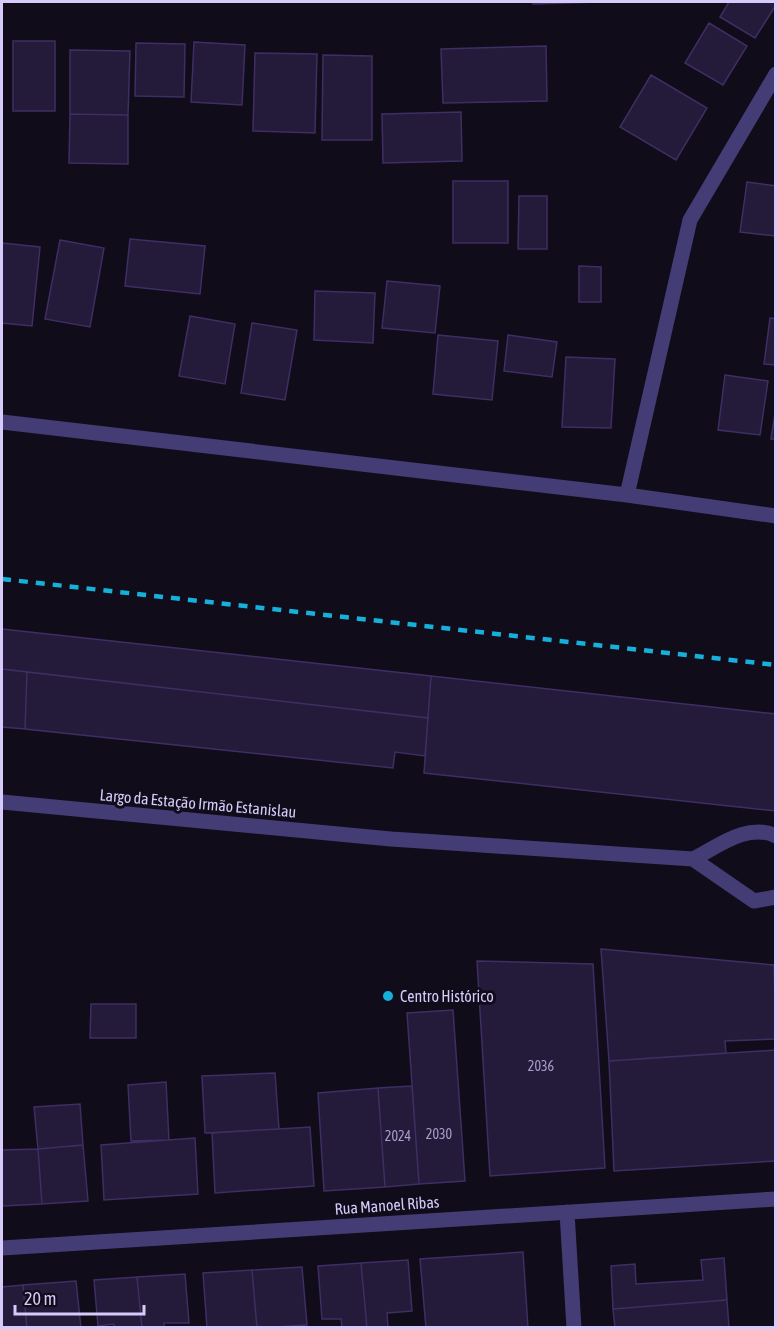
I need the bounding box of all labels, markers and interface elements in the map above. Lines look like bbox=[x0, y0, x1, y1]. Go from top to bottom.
street label: Largo da Estação Irmão Estanislau bbox=[99, 785, 297, 822]
place label: Centro Histórico bbox=[400, 987, 494, 1005]
marker: Centro Histórico bbox=[381, 989, 395, 1003]
house number: 2036 bbox=[528, 1058, 555, 1074]
house number: 2030 bbox=[426, 1126, 453, 1142]
house number: 2024 bbox=[385, 1128, 412, 1144]
street label: Rua Manoel Ribas bbox=[334, 1192, 440, 1218]
scale bar bbox=[15, 1278, 144, 1316]
text: 20 m bbox=[24, 1288, 56, 1309]

